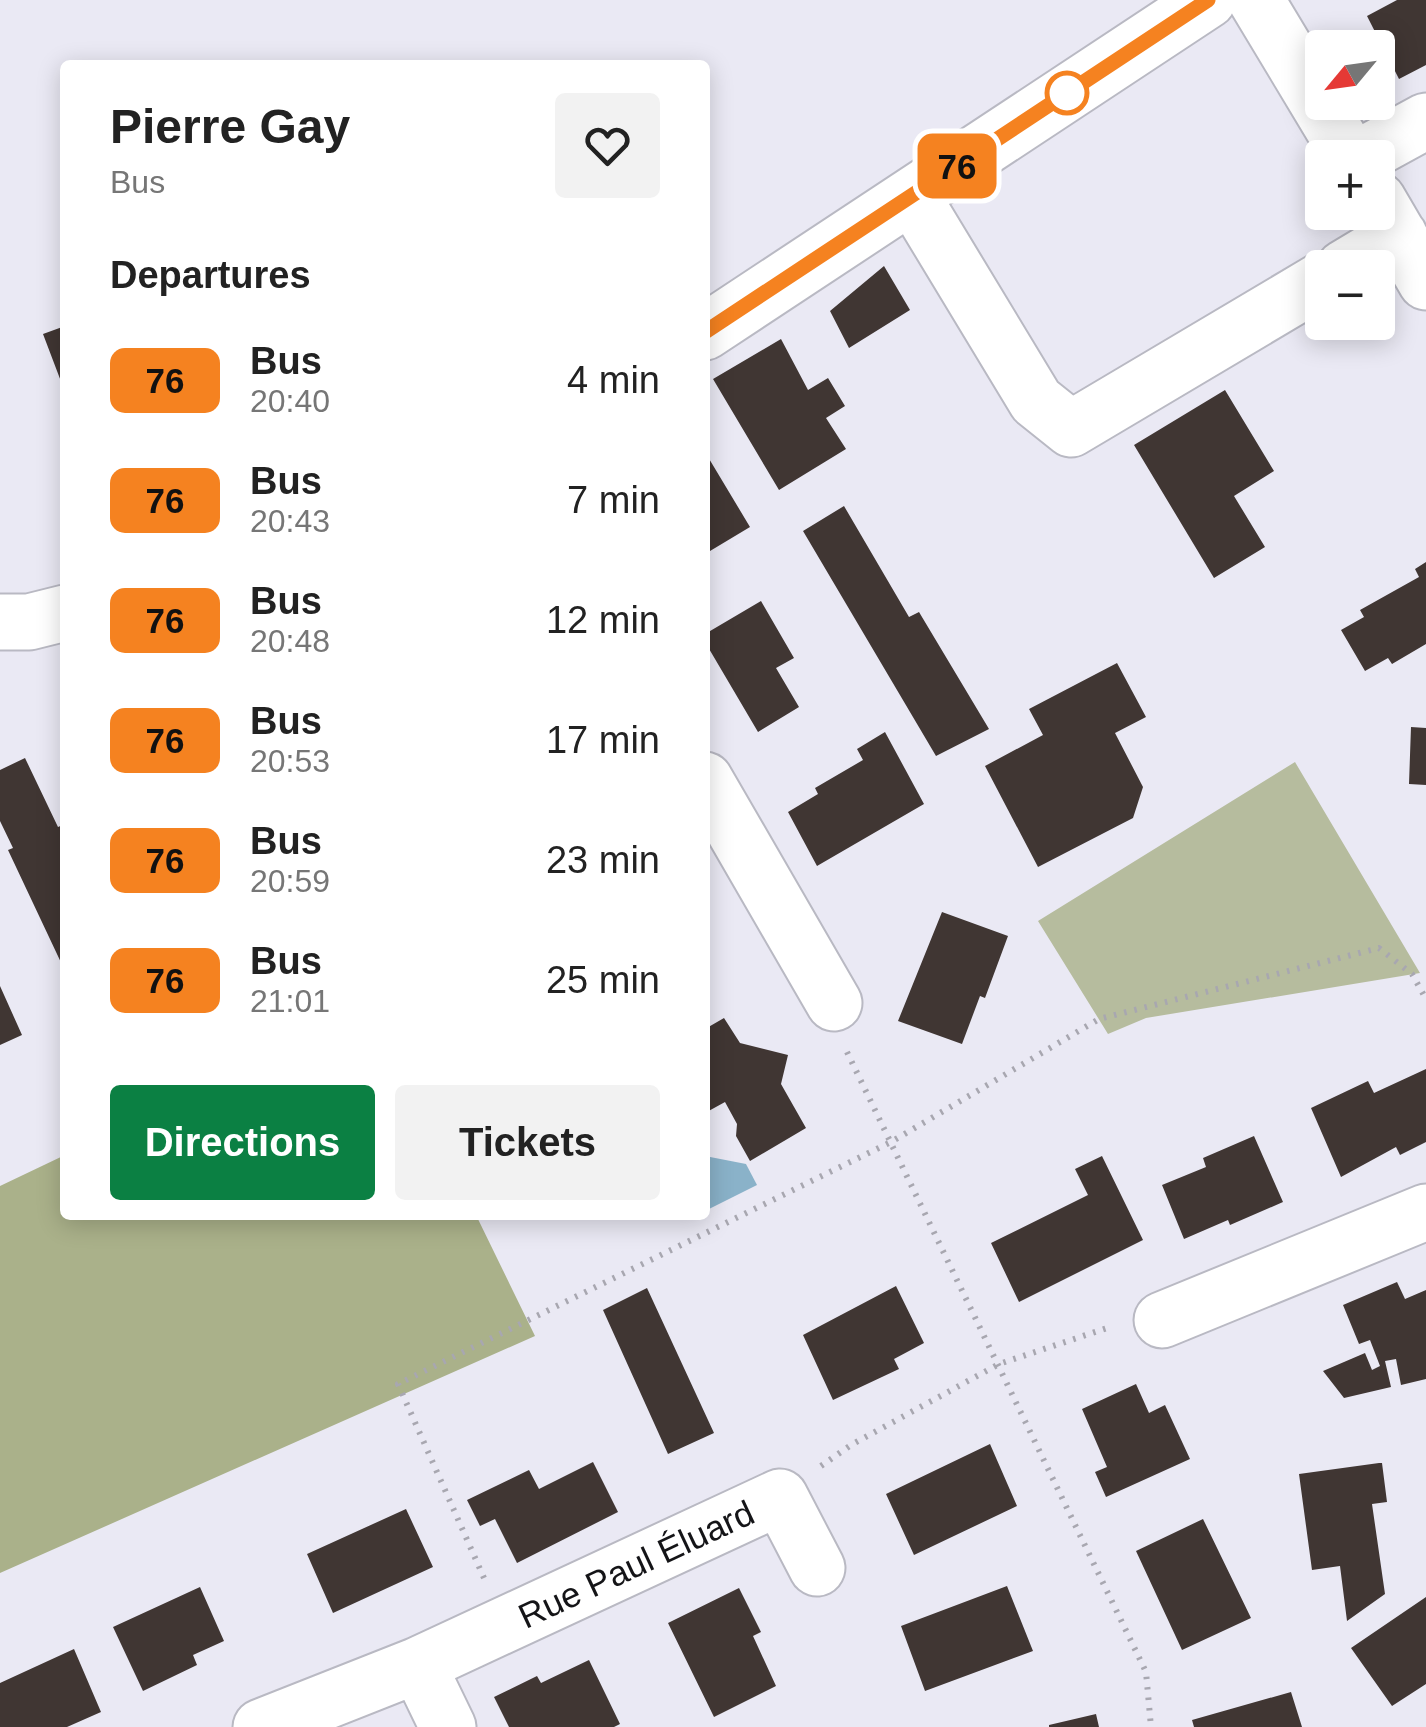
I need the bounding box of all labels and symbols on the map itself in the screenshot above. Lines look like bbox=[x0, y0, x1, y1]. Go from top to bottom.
north arrow bbox=[1305, 30, 1395, 120]
unlabelled marker bbox=[1046, 72, 1088, 114]
line badge: 76 bbox=[912, 134, 1002, 198]
street label: Rue Paul Éluard bbox=[512, 1492, 760, 1636]

